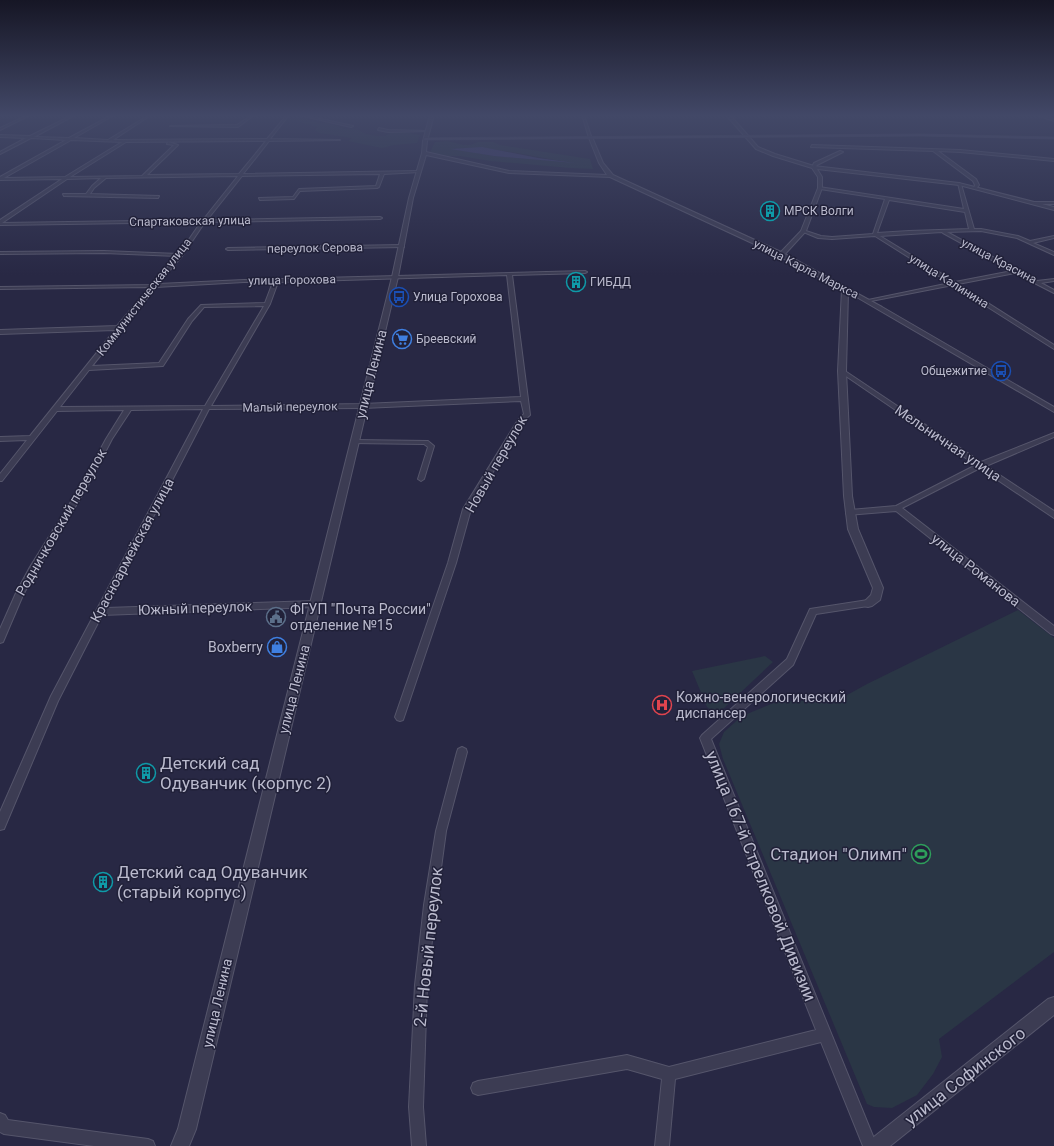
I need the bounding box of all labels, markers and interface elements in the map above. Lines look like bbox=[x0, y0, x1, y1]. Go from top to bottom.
building icon: МРСК Волги bbox=[759, 200, 781, 222]
place label: МРСК Волги bbox=[784, 204, 854, 218]
street label: Спартаковская улица bbox=[129, 213, 251, 229]
street label: Коммунистическая улица bbox=[94, 235, 194, 359]
street label: улица Красина bbox=[959, 235, 1039, 287]
street label: улица Карла Маркса bbox=[751, 236, 861, 302]
street label: переулок Серова bbox=[267, 240, 363, 256]
street label: улица Калинина bbox=[907, 251, 991, 311]
building icon: ГИБДД bbox=[565, 271, 587, 293]
street label: улица Горохова bbox=[248, 272, 336, 288]
place label: ГИБДД bbox=[590, 275, 631, 289]
bus stop icon: Улица Горохова bbox=[388, 286, 410, 308]
place label: Улица Горохова bbox=[413, 290, 503, 304]
street label: улица Ленина bbox=[352, 328, 390, 420]
supermarket icon: Бреевский bbox=[391, 328, 413, 350]
place label: Бреевский bbox=[416, 332, 477, 346]
bus stop icon: Общежитие bbox=[990, 360, 1012, 382]
place label: Общежитие bbox=[921, 364, 987, 378]
street label: Малый переулок bbox=[242, 399, 338, 415]
street label: Мельничная улица bbox=[892, 402, 1004, 484]
street label: Новый переулок bbox=[462, 412, 530, 515]
street label: Родничковский переулок bbox=[12, 445, 110, 598]
street label: Красноармейская улица bbox=[87, 475, 177, 625]
street label: улица Романова bbox=[928, 530, 1024, 610]
street label: Южный переулок bbox=[138, 598, 253, 618]
place label: ФГУП "Почта России" отделение №15 bbox=[290, 601, 431, 633]
public building icon: ФГУП "Почта России" отделение №15 bbox=[265, 606, 287, 628]
shop icon: Boxberry bbox=[266, 636, 288, 658]
place label: Boxberry bbox=[208, 639, 263, 655]
street label: улица Ленина bbox=[275, 643, 313, 735]
place label: Кожно-венерологический диспансер bbox=[676, 689, 846, 721]
hospital icon: Кожно-венерологический диспансер bbox=[651, 694, 673, 716]
street label: улица 167-й Стрелковой Дивизии bbox=[701, 748, 821, 1004]
place label: Детский сад Одуванчик (корпус 2) bbox=[160, 753, 332, 793]
building icon: Детский сад Одуванчик (корпус 2) bbox=[135, 762, 157, 784]
sports icon: Стадион "Олимп" bbox=[910, 843, 932, 865]
place label: Стадион "Олимп" bbox=[770, 844, 907, 864]
place label: Детский сад Одуванчик (старый корпус) bbox=[117, 862, 309, 902]
street label: 2-й Новый переулок bbox=[410, 865, 446, 1028]
building icon: Детский сад Одуванчик (старый корпус) bbox=[92, 871, 114, 893]
street label: улица Ленина bbox=[199, 957, 235, 1049]
street label: улица Софинского bbox=[901, 1023, 1029, 1129]

